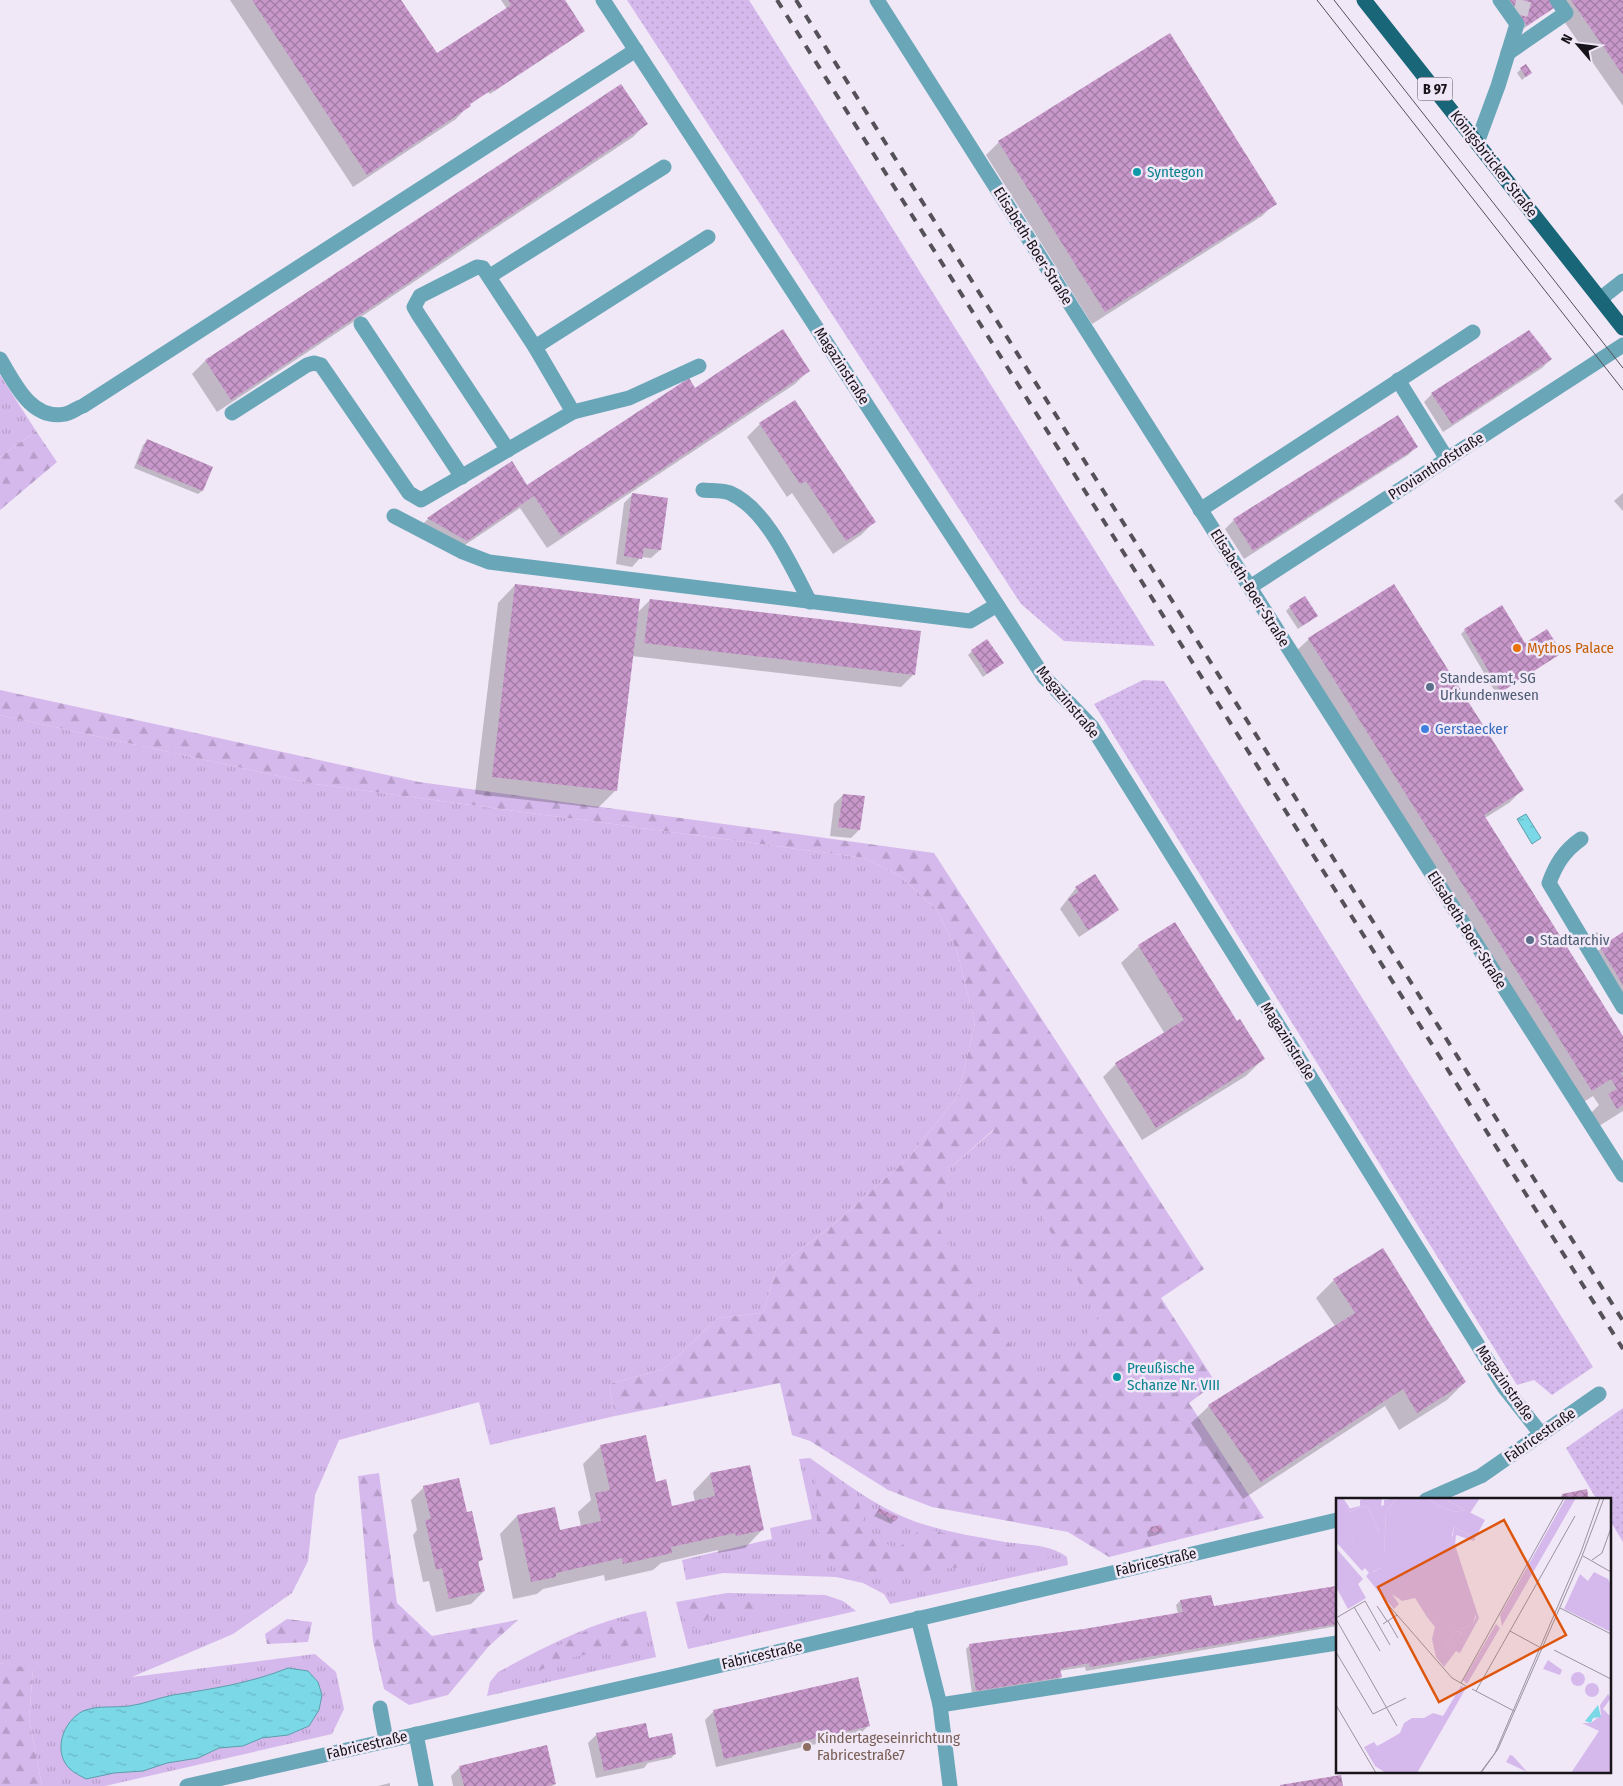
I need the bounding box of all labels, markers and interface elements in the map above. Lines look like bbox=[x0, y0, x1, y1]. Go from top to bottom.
north arrow bbox=[1553, 20, 1603, 70]
text: N bbox=[1557, 31, 1576, 47]
road number: B 97 bbox=[1418, 78, 1452, 100]
street label: Königsbrücker Straße bbox=[1447, 107, 1541, 221]
place label: Syntegon bbox=[1147, 163, 1204, 181]
marker: Syntegon bbox=[1131, 166, 1143, 178]
street label: Elisabeth-Boer-Straße bbox=[990, 184, 1076, 308]
street label: Magazinstraße bbox=[810, 324, 874, 408]
street label: Provianthofstraße bbox=[1385, 428, 1487, 504]
street label: Elisabeth-Boer-Straße bbox=[1207, 526, 1293, 650]
place label: Mythos Palace bbox=[1527, 639, 1614, 657]
marker: Mythos Palace bbox=[1511, 642, 1523, 654]
street label: Magazinstraße bbox=[1033, 662, 1103, 742]
place label: Standesamt, SG Urkundenwesen bbox=[1440, 669, 1539, 704]
marker: Standesamt, SG Urkundenwesen bbox=[1424, 681, 1436, 693]
place label: Gerstaecker bbox=[1435, 720, 1509, 738]
marker: Gerstaecker bbox=[1419, 723, 1431, 735]
street label: Elisabeth-Boer-Straße bbox=[1424, 868, 1510, 992]
place label: Stadtarchiv bbox=[1540, 931, 1610, 949]
marker: Stadtarchiv bbox=[1524, 934, 1536, 946]
street label: Magazinstraße bbox=[1257, 999, 1319, 1083]
street label: Magazinstraße bbox=[1472, 1342, 1538, 1424]
place label: Preußische Schanze Nr. VIII bbox=[1127, 1359, 1220, 1394]
marker: Preußische Schanze Nr. VIII bbox=[1111, 1371, 1123, 1383]
street label: Fabricestraße bbox=[1501, 1404, 1579, 1466]
inset map bbox=[1336, 1498, 1610, 1774]
street label: Fabricestraße bbox=[1114, 1544, 1198, 1580]
street label: Fabricestraße bbox=[720, 1637, 804, 1673]
street label: Fabricestraße bbox=[325, 1727, 409, 1763]
place label: Kindertageseinrichtung Fabricestraße7 bbox=[817, 1729, 960, 1764]
marker: Kindertageseinrichtung Fabricestraße7 bbox=[801, 1741, 813, 1753]

